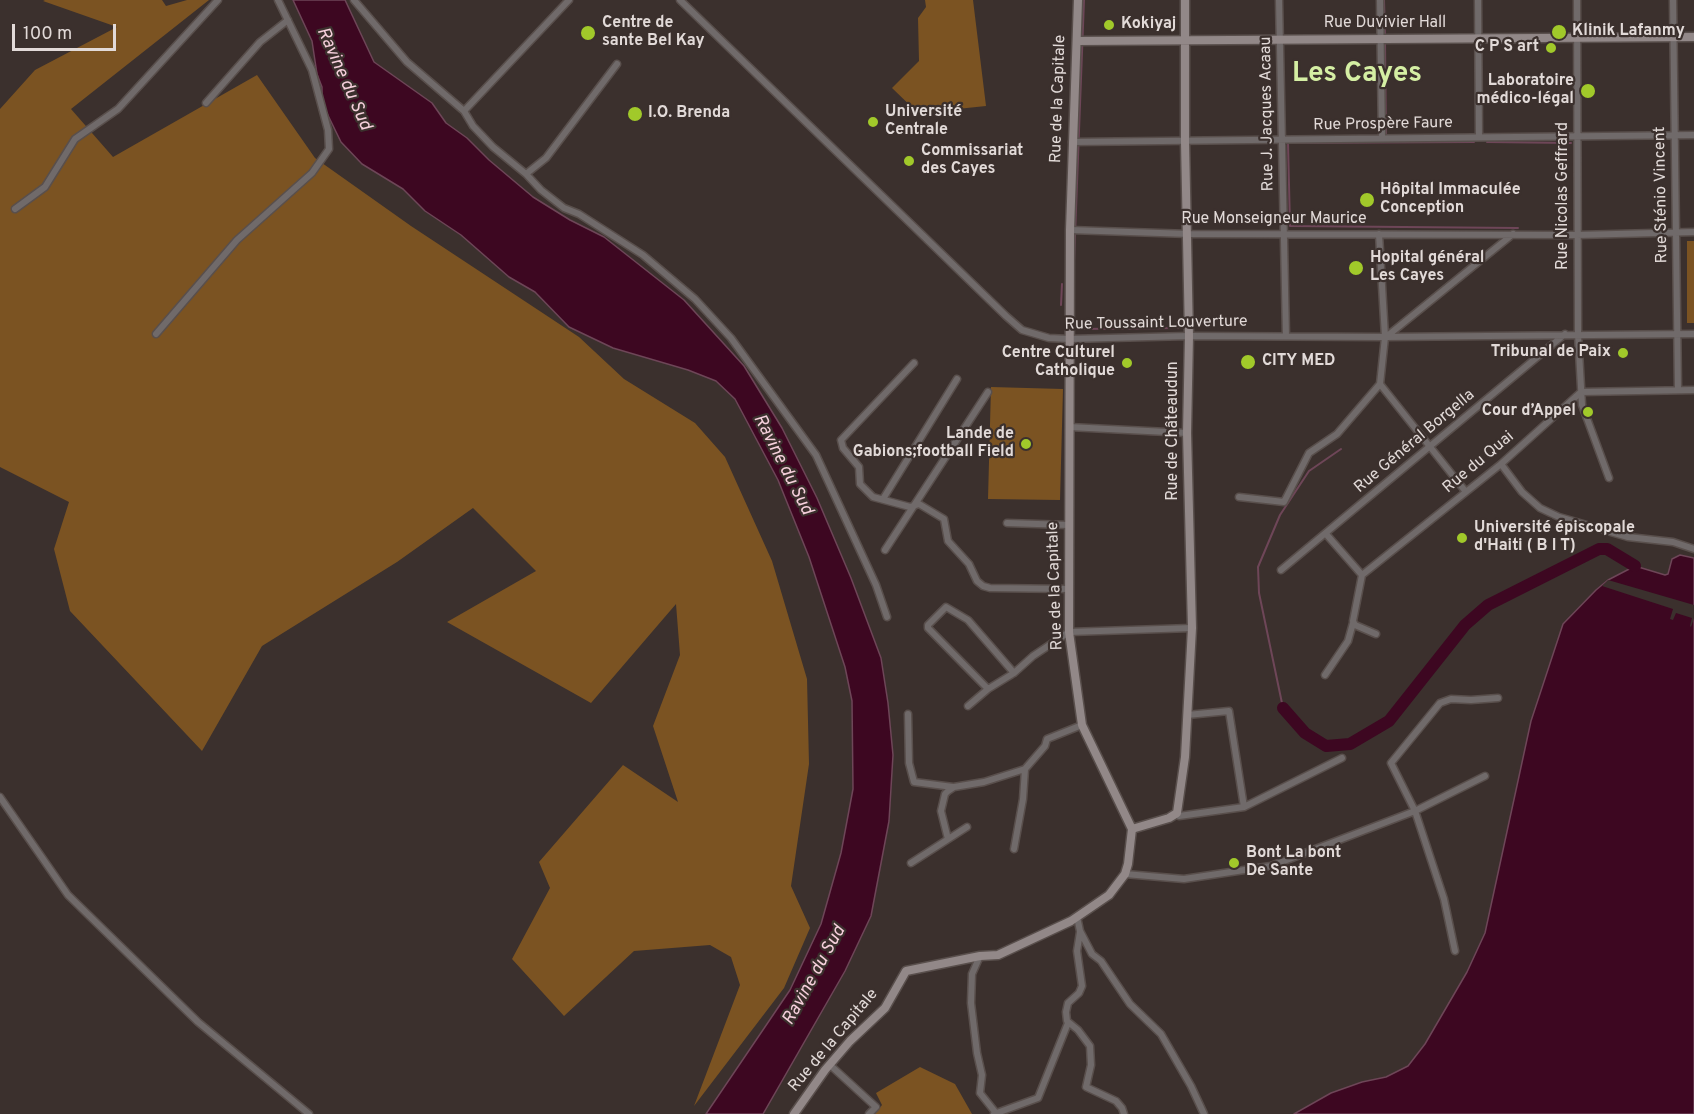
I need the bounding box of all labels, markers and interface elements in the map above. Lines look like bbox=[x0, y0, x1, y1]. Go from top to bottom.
scale bar bbox=[15, 12, 118, 50]
place label: Centre de sante Bel Kay bbox=[602, 14, 705, 52]
street label: Rue Duvivier Hall bbox=[1324, 14, 1446, 34]
place label: Kokiyaj bbox=[1121, 15, 1176, 35]
marker: Kokiyaj bbox=[1102, 18, 1116, 32]
place label: Klinik Lafanmy bbox=[1572, 22, 1685, 42]
text: 100 m bbox=[23, 23, 72, 46]
marker: Klinik Lafanmy bbox=[1550, 23, 1568, 41]
water label: Ravine du Sud bbox=[311, 24, 375, 134]
marker: Centre de sante Bel Kay bbox=[579, 24, 597, 42]
street label: Rue de la Capitale bbox=[1047, 34, 1071, 164]
street label: Rue J. Jacques Acaau bbox=[1257, 36, 1279, 192]
place label: C P S art bbox=[1475, 38, 1539, 58]
marker: C P S art bbox=[1544, 41, 1558, 55]
district label: Les Cayes bbox=[1292, 58, 1422, 92]
place label: Laboratoire médico-légal bbox=[1476, 72, 1574, 110]
marker: Laboratoire médico-légal bbox=[1579, 82, 1597, 100]
place label: Université Centrale bbox=[885, 103, 962, 141]
place label: I.O. Brenda bbox=[648, 104, 730, 124]
marker: I.O. Brenda bbox=[626, 105, 644, 123]
street label: Rue Prospère Faure bbox=[1313, 114, 1453, 136]
marker: Université Centrale bbox=[866, 115, 880, 129]
street label: Rue Nicolas Geffrard bbox=[1554, 122, 1574, 270]
street label: Rue Sténio Vincent bbox=[1651, 126, 1673, 264]
place label: Commissariat des Cayes bbox=[921, 142, 1023, 180]
marker: Commissariat des Cayes bbox=[902, 154, 916, 168]
place label: Hôpital Immaculée Conception bbox=[1380, 181, 1521, 219]
marker: Hôpital Immaculée Conception bbox=[1358, 191, 1376, 209]
street label: Rue Monseigneur Maurice bbox=[1181, 210, 1367, 230]
place label: Hopital général Les Cayes bbox=[1370, 249, 1485, 287]
marker: Hopital général Les Cayes bbox=[1347, 259, 1365, 277]
street label: Rue Toussaint Louverture bbox=[1064, 313, 1248, 335]
place label: Tribunal de Paix bbox=[1491, 343, 1611, 363]
place label: Centre Culturel Catholique bbox=[1002, 344, 1115, 382]
marker: Tribunal de Paix bbox=[1616, 346, 1630, 360]
place label: CITY MED bbox=[1262, 352, 1335, 372]
marker: CITY MED bbox=[1239, 353, 1257, 371]
marker: Centre Culturel Catholique bbox=[1120, 356, 1134, 370]
street label: Rue de Châteaudun bbox=[1164, 361, 1184, 501]
street label: Rue Général Borgella bbox=[1351, 386, 1479, 498]
place label: Cour d’Appel bbox=[1482, 402, 1576, 422]
marker: Cour d’Appel bbox=[1581, 405, 1595, 419]
water label: Ravine du Sud bbox=[747, 411, 817, 519]
place label: Lande de Gabions;football Field bbox=[853, 425, 1014, 463]
street label: Rue du Quai bbox=[1440, 428, 1518, 498]
marker: Lande de Gabions;football Field bbox=[1019, 437, 1033, 451]
place label: Université épiscopale d'Haiti ( B I T) bbox=[1474, 519, 1635, 557]
street label: Rue de la Capitale bbox=[1044, 521, 1068, 651]
marker: Université épiscopale d'Haiti ( B I T) bbox=[1455, 531, 1469, 545]
place label: Bont La bont De Sante bbox=[1246, 844, 1341, 882]
marker: Bont La bont De Sante bbox=[1227, 856, 1241, 870]
water label: Ravine du Sud bbox=[779, 922, 851, 1030]
street label: Rue de la Capitale bbox=[785, 986, 883, 1096]

